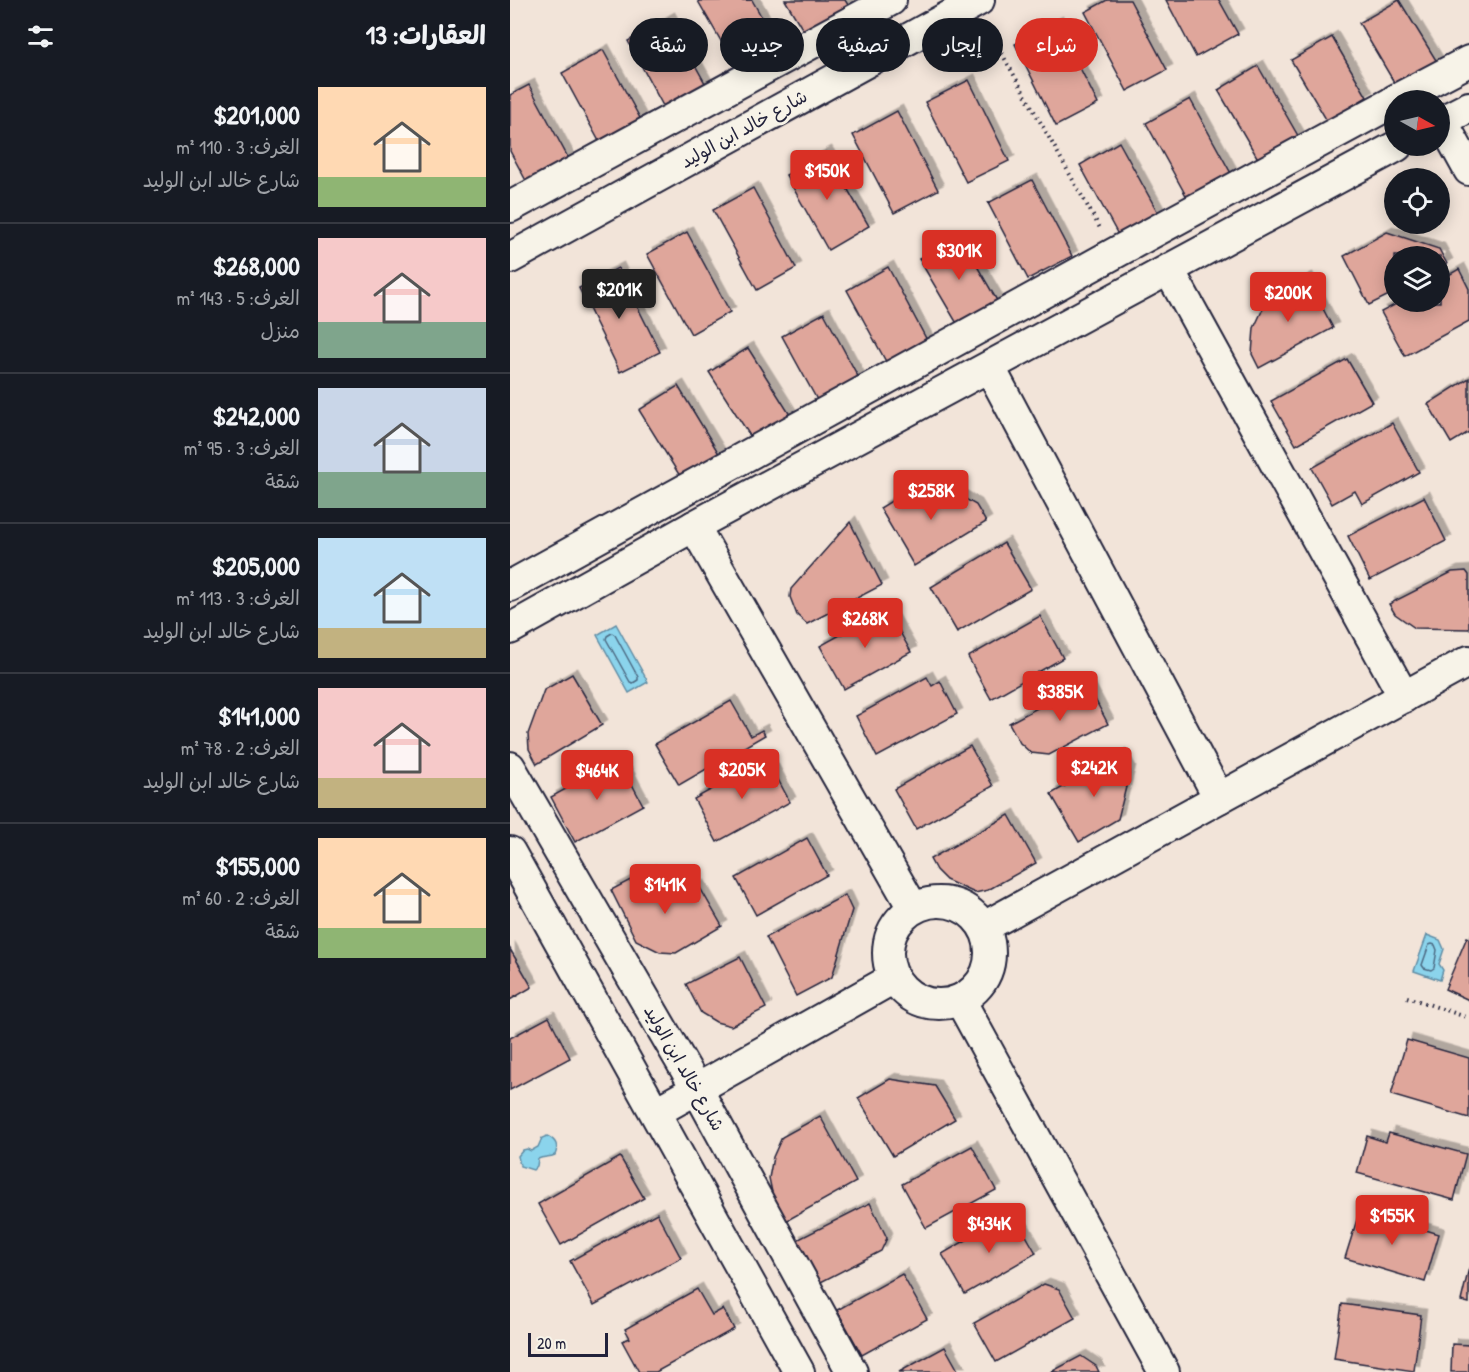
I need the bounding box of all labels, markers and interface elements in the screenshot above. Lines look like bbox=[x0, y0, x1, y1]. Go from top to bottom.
text: العقارات: 13 bbox=[366, 17, 486, 52]
chip: شقة bbox=[629, 18, 708, 72]
chip: جديد bbox=[720, 18, 804, 72]
chip: تصفية bbox=[816, 18, 910, 72]
chip: إيجار bbox=[922, 18, 1003, 72]
chip: شراء bbox=[1015, 18, 1098, 72]
icon: filters bbox=[24, 20, 57, 53]
street label: شارع خالد ابن الوليد bbox=[676, 83, 812, 174]
north arrow bbox=[1384, 90, 1450, 156]
map controls bbox=[1384, 90, 1450, 312]
text: $201,000 bbox=[213, 97, 300, 132]
icon: home bbox=[366, 111, 438, 183]
text: الغرف: 3 · 110 m² bbox=[176, 133, 300, 160]
pin: $150K bbox=[785, 150, 869, 201]
text: $150K bbox=[804, 156, 850, 183]
text: شارع خالد ابن الوليد bbox=[143, 166, 300, 193]
button: locate bbox=[1384, 168, 1450, 234]
pin: $301K bbox=[917, 230, 1001, 281]
text: $301K bbox=[936, 236, 982, 263]
button: layers bbox=[1384, 246, 1450, 312]
text: $268,000 bbox=[213, 248, 300, 283]
icon: home bbox=[366, 262, 438, 334]
pin: $201K bbox=[577, 269, 661, 320]
pin: $200K bbox=[1246, 272, 1330, 323]
text: $201K bbox=[596, 275, 642, 302]
text: $200K bbox=[1264, 278, 1312, 305]
text: الغرف: 5 · 143 m² bbox=[176, 284, 300, 311]
text: منزل bbox=[261, 317, 300, 344]
text: $242,000 bbox=[213, 398, 300, 433]
icon: home bbox=[366, 412, 438, 484]
text: الغرف: 3 · 95 m² bbox=[184, 434, 300, 461]
text: شقة bbox=[265, 467, 300, 494]
pin: $258K bbox=[889, 470, 973, 521]
text: $258K bbox=[907, 476, 955, 503]
text: $205,000 bbox=[212, 548, 300, 583]
icon: home bbox=[366, 562, 438, 634]
text: الغرف: 3 · 113 m² bbox=[176, 584, 300, 611]
pin: $268K bbox=[823, 598, 907, 649]
text: $268K bbox=[842, 604, 888, 631]
text: شارع خالد ابن الوليد bbox=[143, 617, 300, 644]
pin: $385K bbox=[1018, 671, 1102, 722]
text: $385K bbox=[1037, 677, 1083, 704]
text: $141,000 bbox=[218, 698, 300, 733]
icon: home bbox=[366, 712, 438, 784]
text: الغرف: 2 · 78 m² bbox=[181, 734, 300, 761]
pin: $242K bbox=[1052, 747, 1136, 798]
pin: $205K bbox=[700, 749, 784, 800]
pin: $464K bbox=[555, 750, 639, 801]
text: $242K bbox=[1071, 753, 1117, 780]
text: $205K bbox=[718, 755, 766, 782]
text: $464K bbox=[575, 756, 619, 783]
text: شارع خالد ابن الوليد bbox=[143, 767, 300, 794]
text: $155,000 bbox=[215, 848, 300, 883]
icon: home bbox=[366, 862, 438, 934]
pin: $141K bbox=[623, 864, 707, 915]
text: $141K bbox=[644, 870, 686, 897]
text: الغرف: 2 · 60 m² bbox=[182, 884, 300, 911]
text: شقة bbox=[265, 917, 300, 944]
street label: شارع خالد ابن الوليد bbox=[638, 1000, 731, 1135]
pin: $155K bbox=[1350, 1195, 1434, 1246]
text: $155K bbox=[1370, 1201, 1414, 1228]
pin: $434K bbox=[947, 1203, 1031, 1254]
text: $434K bbox=[967, 1209, 1011, 1236]
scale bar bbox=[528, 1330, 608, 1358]
text: 20 m bbox=[537, 1332, 566, 1354]

